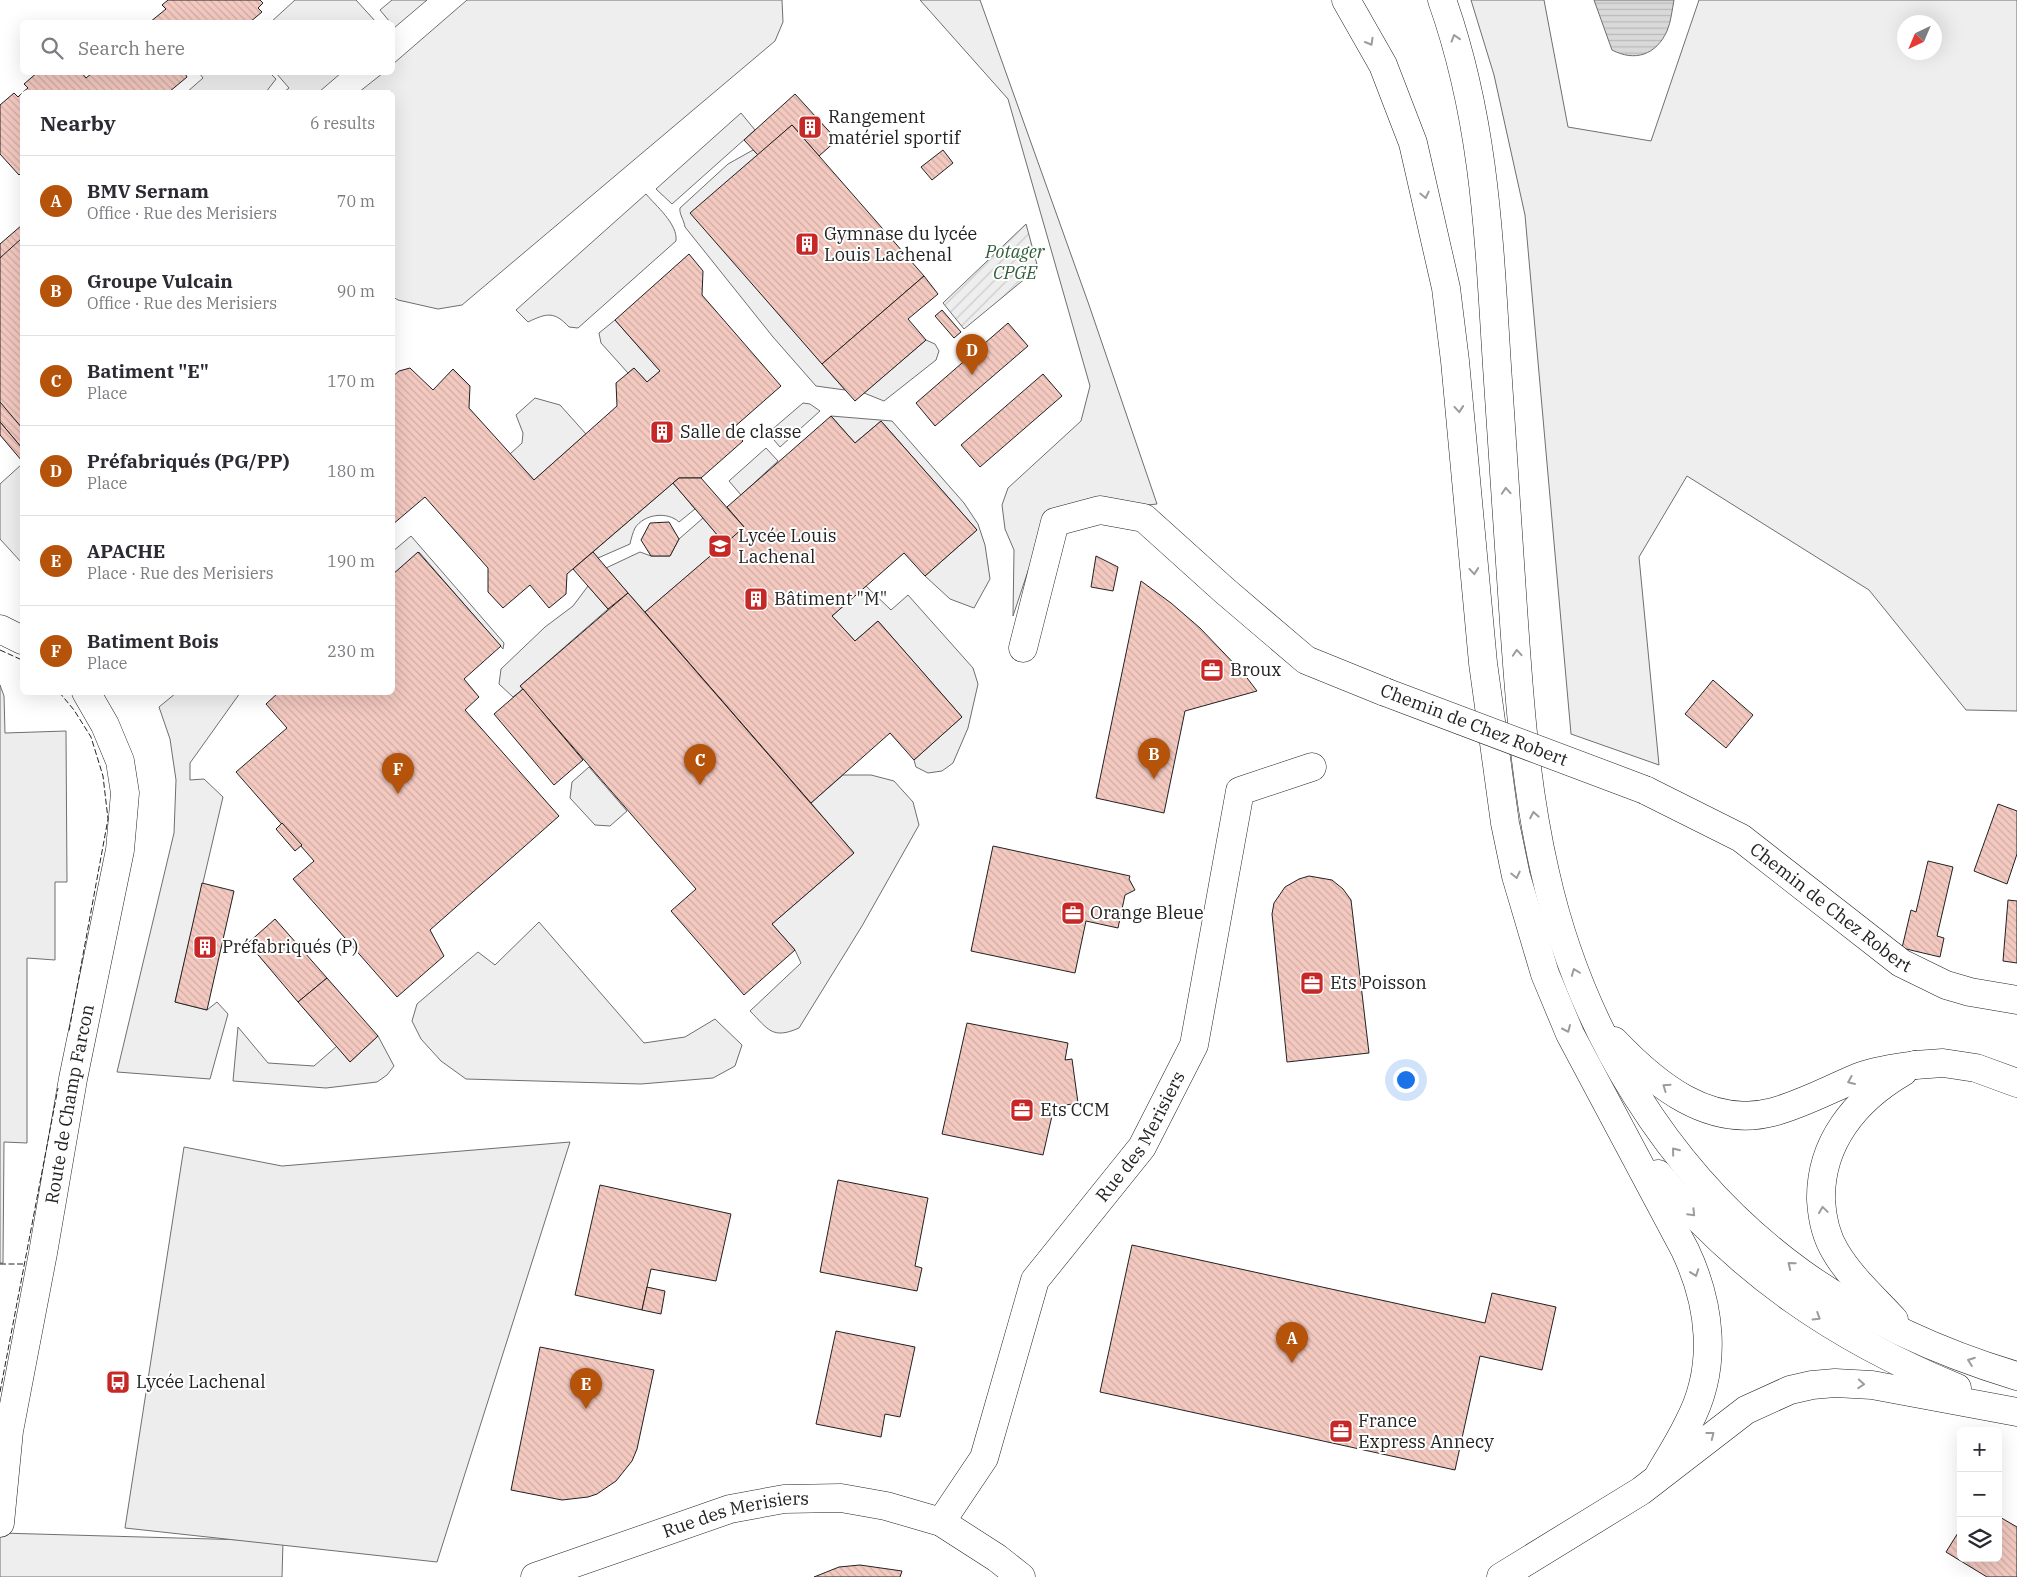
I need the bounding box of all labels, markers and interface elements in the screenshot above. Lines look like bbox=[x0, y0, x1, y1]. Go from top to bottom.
north arrow bbox=[1897, 15, 1942, 60]
search box bbox=[20, 20, 395, 75]
icon: search bbox=[38, 34, 66, 62]
one-way arrow bbox=[1451, 34, 1461, 43]
text: Search here bbox=[78, 36, 185, 60]
one-way arrow bbox=[1364, 37, 1374, 46]
place label: Rangement matériel sportif bbox=[828, 105, 962, 149]
text: Nearby bbox=[40, 109, 116, 137]
text: 6 results bbox=[310, 113, 375, 133]
building icon: Rangement matériel sportif bbox=[797, 114, 823, 140]
text: BMV Sernam bbox=[87, 179, 209, 203]
one-way arrow bbox=[1419, 190, 1430, 199]
text: A bbox=[50, 191, 62, 211]
text: 70 m bbox=[337, 191, 375, 211]
text: Office · Rue des Merisiers bbox=[87, 203, 277, 223]
place label: Gymnase du lycée Louis Lachenal bbox=[824, 222, 977, 266]
building icon: Gymnase du lycée Louis Lachenal bbox=[794, 231, 820, 257]
park label: Potager CPGE bbox=[984, 240, 1046, 284]
text: Groupe Vulcain bbox=[87, 269, 233, 293]
text: B bbox=[50, 281, 62, 301]
text: 90 m bbox=[337, 281, 375, 301]
text: Office · Rue des Merisiers bbox=[87, 293, 277, 313]
pin: D bbox=[956, 334, 988, 375]
text: Batiment "E" bbox=[87, 359, 209, 383]
text: C bbox=[51, 371, 61, 391]
text: 170 m bbox=[327, 371, 375, 391]
text: Place bbox=[87, 383, 127, 403]
one-way arrow bbox=[1453, 406, 1464, 414]
building icon: Salle de classe bbox=[649, 419, 675, 445]
place label: Salle de classe bbox=[680, 420, 801, 443]
text: Préfabriqués (PG/PP) bbox=[87, 449, 289, 473]
text: D bbox=[50, 461, 62, 481]
text: 180 m bbox=[327, 461, 375, 481]
text: Place bbox=[87, 473, 127, 493]
one-way arrow bbox=[1500, 487, 1511, 495]
place label: Lycée Louis Lachenal bbox=[738, 524, 837, 568]
school or university icon: Lycée Louis Lachenal bbox=[707, 533, 733, 559]
text: APACHE bbox=[87, 539, 165, 563]
text: E bbox=[51, 551, 61, 571]
text: 190 m bbox=[327, 551, 375, 571]
text: Place · Rue des Merisiers bbox=[87, 563, 273, 583]
one-way arrow bbox=[1469, 567, 1480, 575]
building icon: Bâtiment "M" bbox=[743, 586, 769, 612]
place label: Bâtiment "M" bbox=[774, 587, 887, 610]
text: Batiment Bois bbox=[87, 629, 219, 653]
text: F bbox=[51, 641, 61, 661]
text: 230 m bbox=[327, 641, 375, 661]
one-way arrow bbox=[1511, 649, 1522, 657]
text: Place bbox=[87, 653, 127, 673]
office icon: Broux bbox=[1199, 657, 1225, 683]
place label: Broux bbox=[1230, 658, 1281, 681]
street label: Chemin de Chez Robert bbox=[1377, 678, 1571, 771]
pin: B bbox=[1138, 738, 1170, 779]
pin: C bbox=[684, 744, 716, 785]
pin: F bbox=[382, 753, 414, 794]
one-way arrow bbox=[1529, 810, 1539, 819]
street label: Chemin de Chez Robert bbox=[1745, 837, 1915, 977]
one-way arrow bbox=[1510, 870, 1521, 879]
office icon: Orange Bleue bbox=[1060, 900, 1086, 926]
place label: Orange Bleue bbox=[1090, 901, 1204, 924]
building icon: Préfabriqués (P) bbox=[192, 934, 218, 960]
place label: Préfabriqués (P) bbox=[222, 935, 359, 958]
one-way arrow bbox=[1571, 968, 1581, 977]
office icon: Ets Poisson bbox=[1299, 970, 1325, 996]
place label: Ets Poisson bbox=[1330, 971, 1427, 994]
street label: Route de Champ Farcon bbox=[40, 1002, 99, 1205]
one-way arrow bbox=[1561, 1024, 1572, 1033]
street label: Rue des Merisiers bbox=[1091, 1067, 1190, 1206]
your location bbox=[1393, 1067, 1419, 1093]
one-way arrow bbox=[1847, 1074, 1856, 1085]
one-way arrow bbox=[1662, 1084, 1672, 1093]
office icon: Ets CCM bbox=[1009, 1097, 1035, 1123]
place label: Ets CCM bbox=[1040, 1098, 1110, 1121]
one-way arrow bbox=[1673, 1148, 1681, 1157]
one-way arrow bbox=[1818, 1206, 1828, 1215]
one-way arrow bbox=[1686, 1207, 1695, 1216]
one-way arrow bbox=[1787, 1261, 1796, 1270]
one-way arrow bbox=[1689, 1269, 1699, 1277]
one-way arrow bbox=[1811, 1311, 1820, 1320]
pin: A bbox=[1276, 1322, 1308, 1363]
one-way arrow bbox=[1967, 1357, 1975, 1367]
pin: E bbox=[570, 1368, 602, 1409]
bus stop icon: Lycée Lachenal bbox=[105, 1369, 131, 1395]
place label: Lycée Lachenal bbox=[136, 1370, 266, 1393]
one-way arrow bbox=[1857, 1379, 1865, 1390]
place label: France Express Annecy bbox=[1358, 1409, 1494, 1453]
office icon: France Express Annecy bbox=[1328, 1418, 1354, 1444]
map controls bbox=[1957, 1427, 2002, 1562]
button: + bbox=[1957, 1427, 2002, 1472]
one-way arrow bbox=[1705, 1432, 1715, 1441]
button: − bbox=[1957, 1472, 2002, 1517]
street label: Rue des Merisiers bbox=[659, 1487, 809, 1543]
button: layers bbox=[1957, 1517, 2002, 1562]

